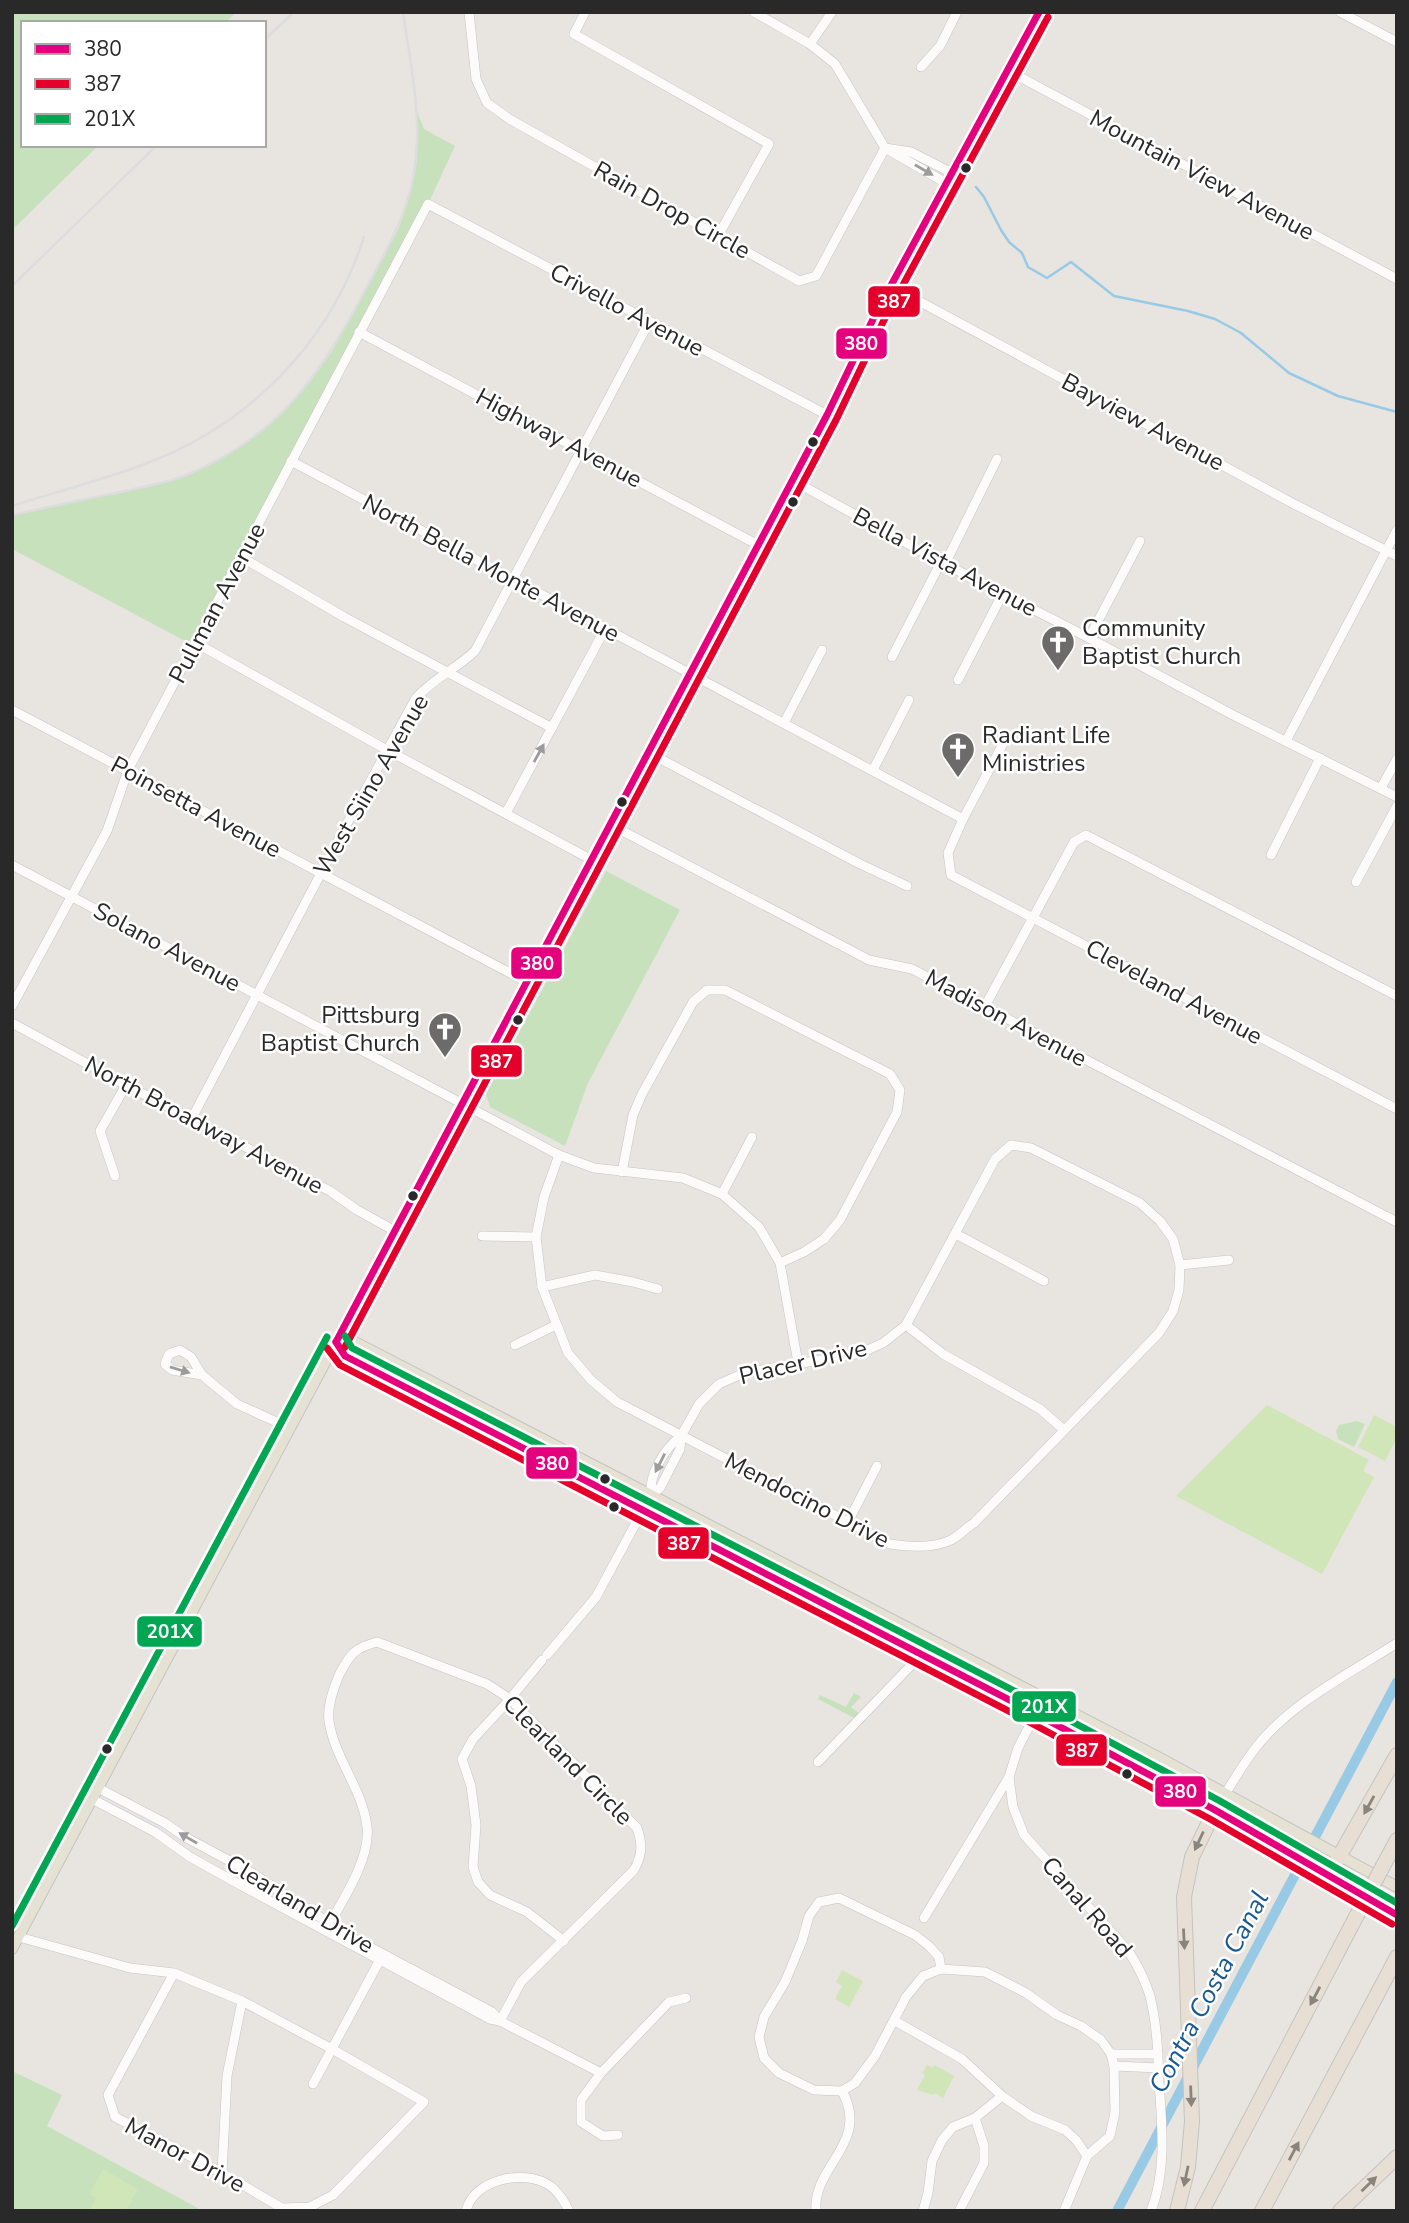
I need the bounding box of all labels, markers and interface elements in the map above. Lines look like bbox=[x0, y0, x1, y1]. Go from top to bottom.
legend bbox=[21, 21, 266, 147]
text: 380 bbox=[84, 35, 122, 63]
text: 387 bbox=[84, 70, 122, 98]
street label: Mountain View Avenue bbox=[1084, 102, 1320, 248]
text: 201X bbox=[84, 105, 136, 133]
street label: Rain Drop Circle bbox=[588, 154, 756, 266]
unlabelled marker bbox=[959, 161, 973, 175]
one-way arrow bbox=[914, 164, 934, 176]
street label: Crivello Avenue bbox=[544, 256, 710, 364]
line badge: 387 bbox=[867, 285, 921, 318]
text: 387 bbox=[877, 289, 911, 315]
line badge: 380 bbox=[835, 327, 888, 360]
text: 380 bbox=[844, 331, 878, 357]
street label: Bayview Avenue bbox=[1056, 366, 1230, 478]
street label: Highway Avenue bbox=[470, 381, 648, 495]
unlabelled marker bbox=[806, 435, 820, 449]
street label: North Bella Monte Avenue bbox=[357, 487, 625, 649]
unlabelled marker bbox=[786, 495, 800, 509]
street label: Bella Vista Avenue bbox=[847, 500, 1043, 624]
street label: Pullman Avenue bbox=[161, 517, 273, 689]
place label: Community Baptist Church bbox=[1082, 612, 1241, 672]
church icon: Community Baptist Church bbox=[1039, 623, 1077, 672]
street label: West Siino Avenue bbox=[306, 688, 436, 882]
place label: Radiant Life Ministries bbox=[982, 719, 1110, 779]
church icon: Radiant Life Ministries bbox=[939, 730, 977, 779]
one-way arrow bbox=[533, 744, 545, 763]
street label: Poinsetta Avenue bbox=[105, 749, 287, 865]
unlabelled marker bbox=[615, 795, 629, 809]
street label: Solano Avenue bbox=[88, 895, 246, 999]
street label: Cleveland Avenue bbox=[1080, 932, 1268, 1052]
line badge: 380 bbox=[510, 946, 563, 980]
text: 380 bbox=[520, 951, 554, 977]
street label: Madison Avenue bbox=[919, 962, 1093, 1074]
place label: Pittsburg Baptist Church bbox=[261, 999, 420, 1059]
church icon: Pittsburg Baptist Church bbox=[426, 1010, 464, 1059]
unlabelled marker bbox=[511, 1013, 525, 1027]
line badge: 387 bbox=[470, 1044, 523, 1078]
street label: North Broadway Avenue bbox=[79, 1048, 329, 1202]
text: 387 bbox=[479, 1049, 513, 1075]
unlabelled marker bbox=[406, 1189, 420, 1203]
street label: Placer Drive bbox=[736, 1332, 870, 1392]
one-way arrow bbox=[169, 1365, 190, 1375]
street label: Mendocino Drive bbox=[719, 1445, 895, 1555]
line badge: 380 bbox=[525, 1446, 578, 1480]
text: 380 bbox=[535, 1451, 569, 1477]
one-way arrow bbox=[654, 1453, 666, 1473]
unlabelled marker bbox=[598, 1472, 612, 1486]
unlabelled marker bbox=[607, 1500, 621, 1514]
line badge: 387 bbox=[657, 1526, 710, 1560]
text: 387 bbox=[667, 1531, 701, 1557]
line badge: 201X bbox=[136, 1615, 203, 1648]
text: 201X bbox=[147, 1619, 194, 1645]
street label: Clearland Circle bbox=[496, 1688, 640, 1832]
line badge: 201X bbox=[1011, 1690, 1077, 1723]
text: 201X bbox=[1021, 1694, 1068, 1720]
line badge: 387 bbox=[1055, 1733, 1108, 1767]
text: 387 bbox=[1065, 1738, 1099, 1764]
unlabelled marker bbox=[100, 1742, 114, 1756]
unlabelled marker bbox=[1120, 1767, 1134, 1781]
line badge: 380 bbox=[1154, 1775, 1207, 1808]
text: 380 bbox=[1163, 1779, 1197, 1805]
one-way arrow bbox=[1363, 1796, 1375, 1815]
one-way arrow bbox=[1193, 1831, 1204, 1851]
one-way arrow bbox=[179, 1832, 198, 1844]
street label: Clearland Drive bbox=[220, 1847, 380, 1961]
street label: Canal Road bbox=[1034, 1850, 1140, 1964]
water label: Contra Costa Canal bbox=[1141, 1885, 1277, 2099]
one-way arrow bbox=[1179, 1928, 1190, 1950]
one-way arrow bbox=[1309, 1987, 1321, 2007]
one-way arrow bbox=[1186, 2085, 1197, 2107]
street label: Manor Drive bbox=[119, 2110, 251, 2200]
one-way arrow bbox=[1288, 2141, 1300, 2160]
one-way arrow bbox=[1181, 2165, 1192, 2187]
one-way arrow bbox=[1360, 2175, 1377, 2192]

